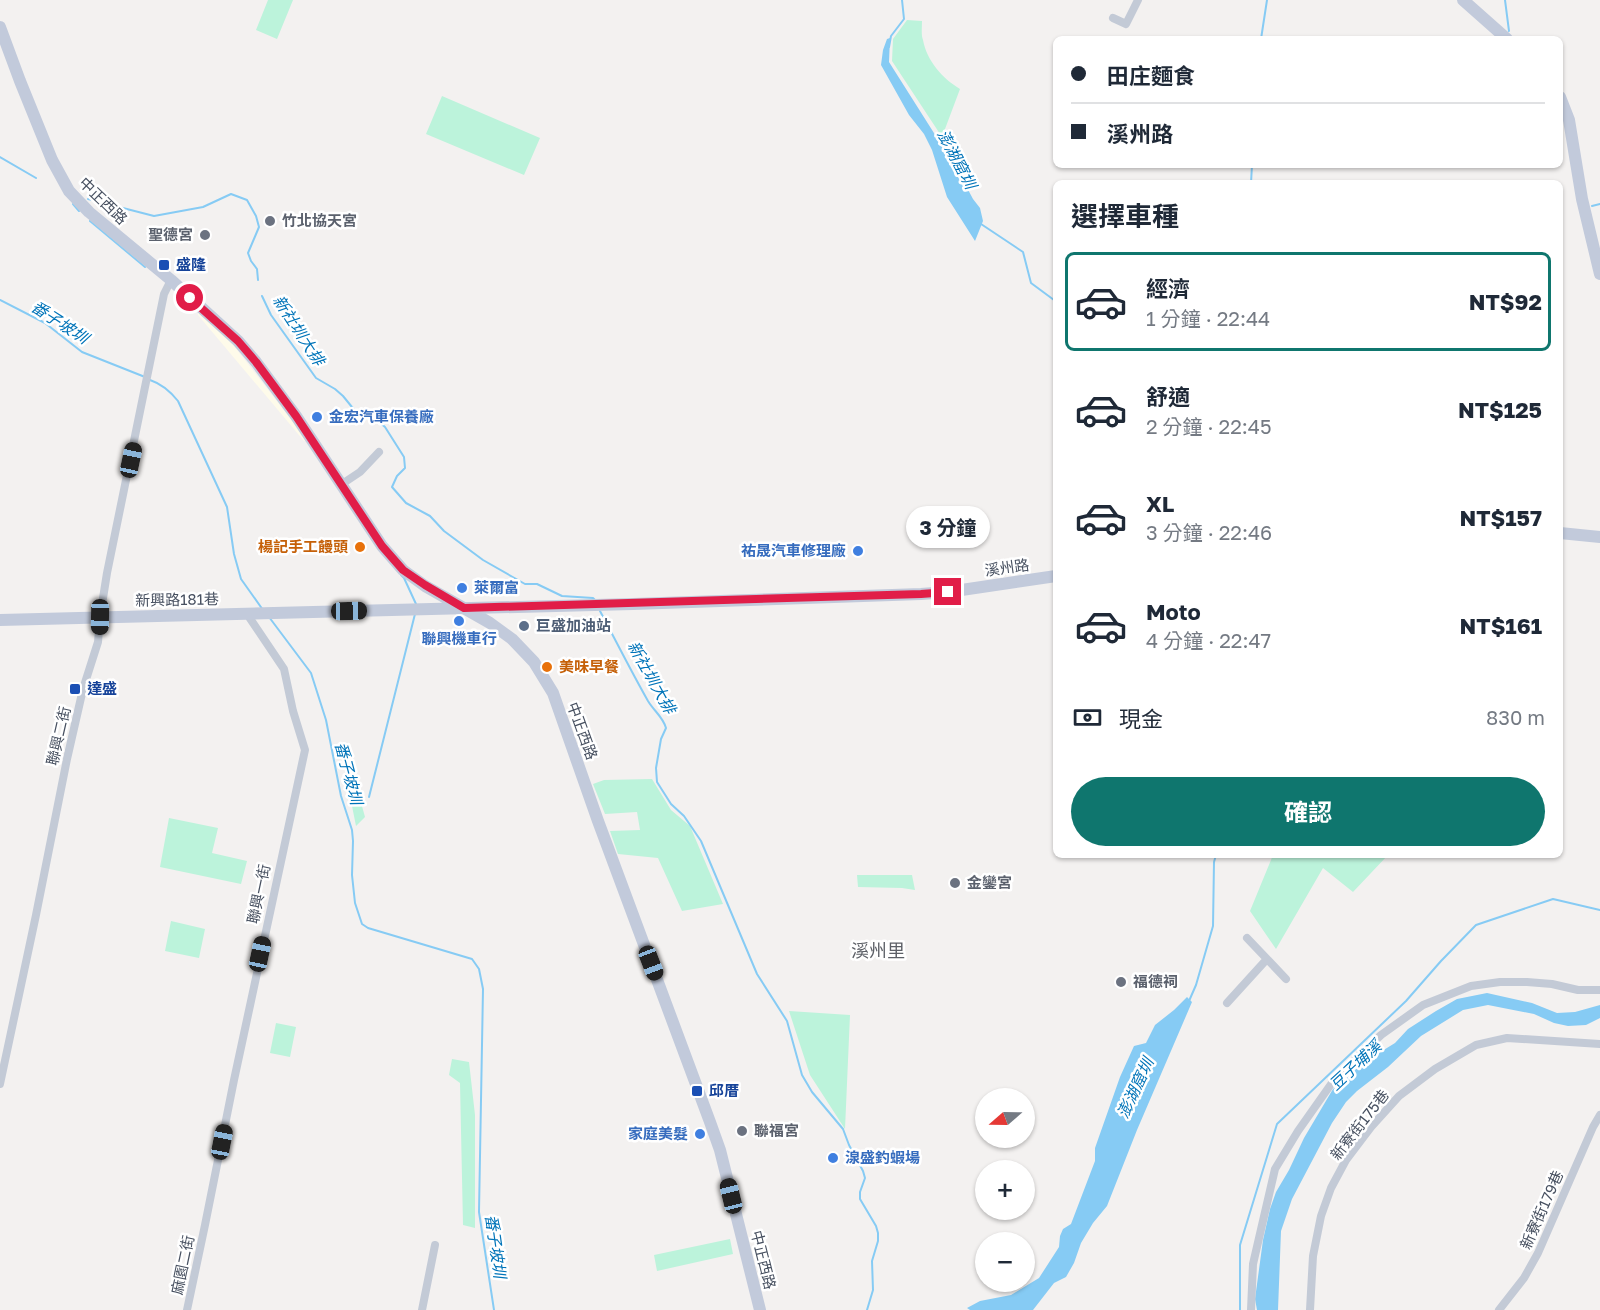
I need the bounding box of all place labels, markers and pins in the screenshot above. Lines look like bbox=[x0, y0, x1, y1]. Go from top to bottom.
place label: 竹北協天宮 bbox=[282, 211, 357, 229]
marker: 竹北協天宮 bbox=[263, 214, 277, 228]
place label: 聖德宮 bbox=[148, 225, 193, 243]
marker: 聖德宮 bbox=[198, 228, 212, 242]
place label: 盛隆 bbox=[176, 255, 206, 273]
marker: 盛隆 bbox=[157, 258, 171, 272]
place label: 金宏汽車保養廠 bbox=[329, 407, 434, 425]
marker: 金宏汽車保養廠 bbox=[310, 410, 324, 424]
place label: 楊記手工饅頭 bbox=[258, 537, 348, 555]
marker: 楊記手工饅頭 bbox=[353, 540, 367, 554]
place label: 祐晟汽車修理廠 bbox=[741, 541, 846, 559]
marker: 祐晟汽車修理廠 bbox=[851, 544, 865, 558]
place label: 萊爾富 bbox=[474, 578, 519, 596]
marker: 萊爾富 bbox=[455, 581, 469, 595]
marker: 聯興機車行 bbox=[452, 614, 466, 628]
place label: 巨盛加油站 bbox=[536, 616, 611, 634]
marker: 巨盛加油站 bbox=[517, 619, 531, 633]
place label: 聯興機車行 bbox=[421, 629, 497, 647]
place label: 美味早餐 bbox=[559, 657, 619, 675]
marker: 美味早餐 bbox=[540, 660, 554, 674]
place label: 達盛 bbox=[87, 679, 117, 697]
marker: 達盛 bbox=[68, 682, 82, 696]
place label: 金鑾宮 bbox=[967, 873, 1012, 891]
marker: 金鑾宮 bbox=[948, 876, 962, 890]
place label: 福德祠 bbox=[1133, 972, 1178, 990]
marker: 福德祠 bbox=[1114, 975, 1128, 989]
place label: 邱厝 bbox=[709, 1081, 739, 1099]
marker: 邱厝 bbox=[690, 1084, 704, 1098]
place label: 聯福宮 bbox=[754, 1121, 799, 1139]
place label: 家庭美髮 bbox=[628, 1124, 688, 1142]
marker: 聯福宮 bbox=[735, 1124, 749, 1138]
marker: 家庭美髮 bbox=[693, 1127, 707, 1141]
place label: 湶盛釣蝦場 bbox=[845, 1148, 920, 1166]
marker: 湶盛釣蝦場 bbox=[826, 1151, 840, 1165]

